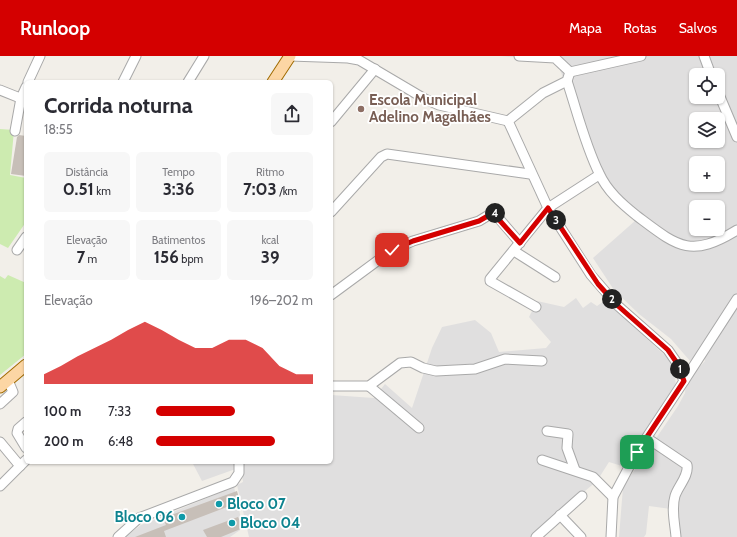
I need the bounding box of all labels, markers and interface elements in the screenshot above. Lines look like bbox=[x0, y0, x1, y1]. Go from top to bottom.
text: Runloop bbox=[20, 17, 90, 40]
text: Mapa bbox=[569, 19, 602, 37]
text: Rotas bbox=[624, 19, 657, 37]
text: Salvos bbox=[679, 19, 717, 37]
map controls bbox=[689, 68, 725, 236]
button: locate bbox=[689, 68, 725, 104]
place label: Escola Municipal Adelino Magalhães bbox=[369, 91, 491, 126]
text: Corrida noturna bbox=[44, 92, 193, 119]
button: share bbox=[271, 93, 313, 135]
marker: Escola Municipal Adelino Magalhães bbox=[356, 104, 366, 114]
button: layers bbox=[689, 112, 725, 148]
text: 18:55 bbox=[44, 121, 73, 137]
button: + bbox=[689, 156, 725, 192]
text: Distância bbox=[66, 165, 108, 179]
text: Tempo bbox=[162, 165, 195, 179]
text: Ritmo bbox=[256, 165, 284, 179]
text: 0.51 bbox=[63, 179, 94, 199]
text: 3:36 bbox=[163, 179, 194, 199]
text: 7:03 bbox=[243, 179, 277, 199]
text: km bbox=[94, 184, 111, 198]
text: /km bbox=[277, 184, 297, 198]
button: − bbox=[689, 200, 725, 236]
pin: 4 bbox=[485, 203, 505, 223]
text: 4 bbox=[492, 206, 498, 220]
pin: 3 bbox=[546, 210, 566, 230]
text: 3 bbox=[553, 213, 559, 227]
text: Elevação bbox=[66, 233, 107, 247]
text: Batimentos bbox=[152, 233, 205, 247]
text: kcal bbox=[261, 233, 279, 247]
pin bbox=[375, 233, 409, 267]
icon: check bbox=[381, 239, 403, 261]
text: 7 bbox=[76, 247, 85, 267]
text: 156 bbox=[154, 247, 179, 267]
text: 39 bbox=[261, 247, 280, 267]
text: m bbox=[85, 252, 97, 266]
text: bpm bbox=[179, 252, 203, 266]
pin: 2 bbox=[602, 289, 622, 309]
text: Elevação bbox=[44, 292, 93, 308]
text: 196–202 m bbox=[250, 292, 313, 308]
text: 2 bbox=[609, 292, 615, 306]
pin: 1 bbox=[670, 359, 690, 379]
text: 1 bbox=[678, 362, 682, 376]
text: 100 m bbox=[44, 403, 81, 419]
text: 7:33 bbox=[108, 403, 131, 419]
text: 200 m bbox=[44, 433, 83, 449]
text: 6:48 bbox=[108, 433, 133, 449]
pin bbox=[620, 435, 654, 469]
icon: arrive bbox=[626, 441, 648, 463]
place label: Bloco 07 bbox=[227, 495, 286, 513]
marker: Bloco 07 bbox=[214, 499, 224, 509]
place label: Bloco 06 bbox=[115, 508, 174, 526]
marker: Bloco 06 bbox=[177, 512, 187, 522]
place label: Bloco 04 bbox=[240, 514, 300, 532]
marker: Bloco 04 bbox=[227, 518, 237, 528]

